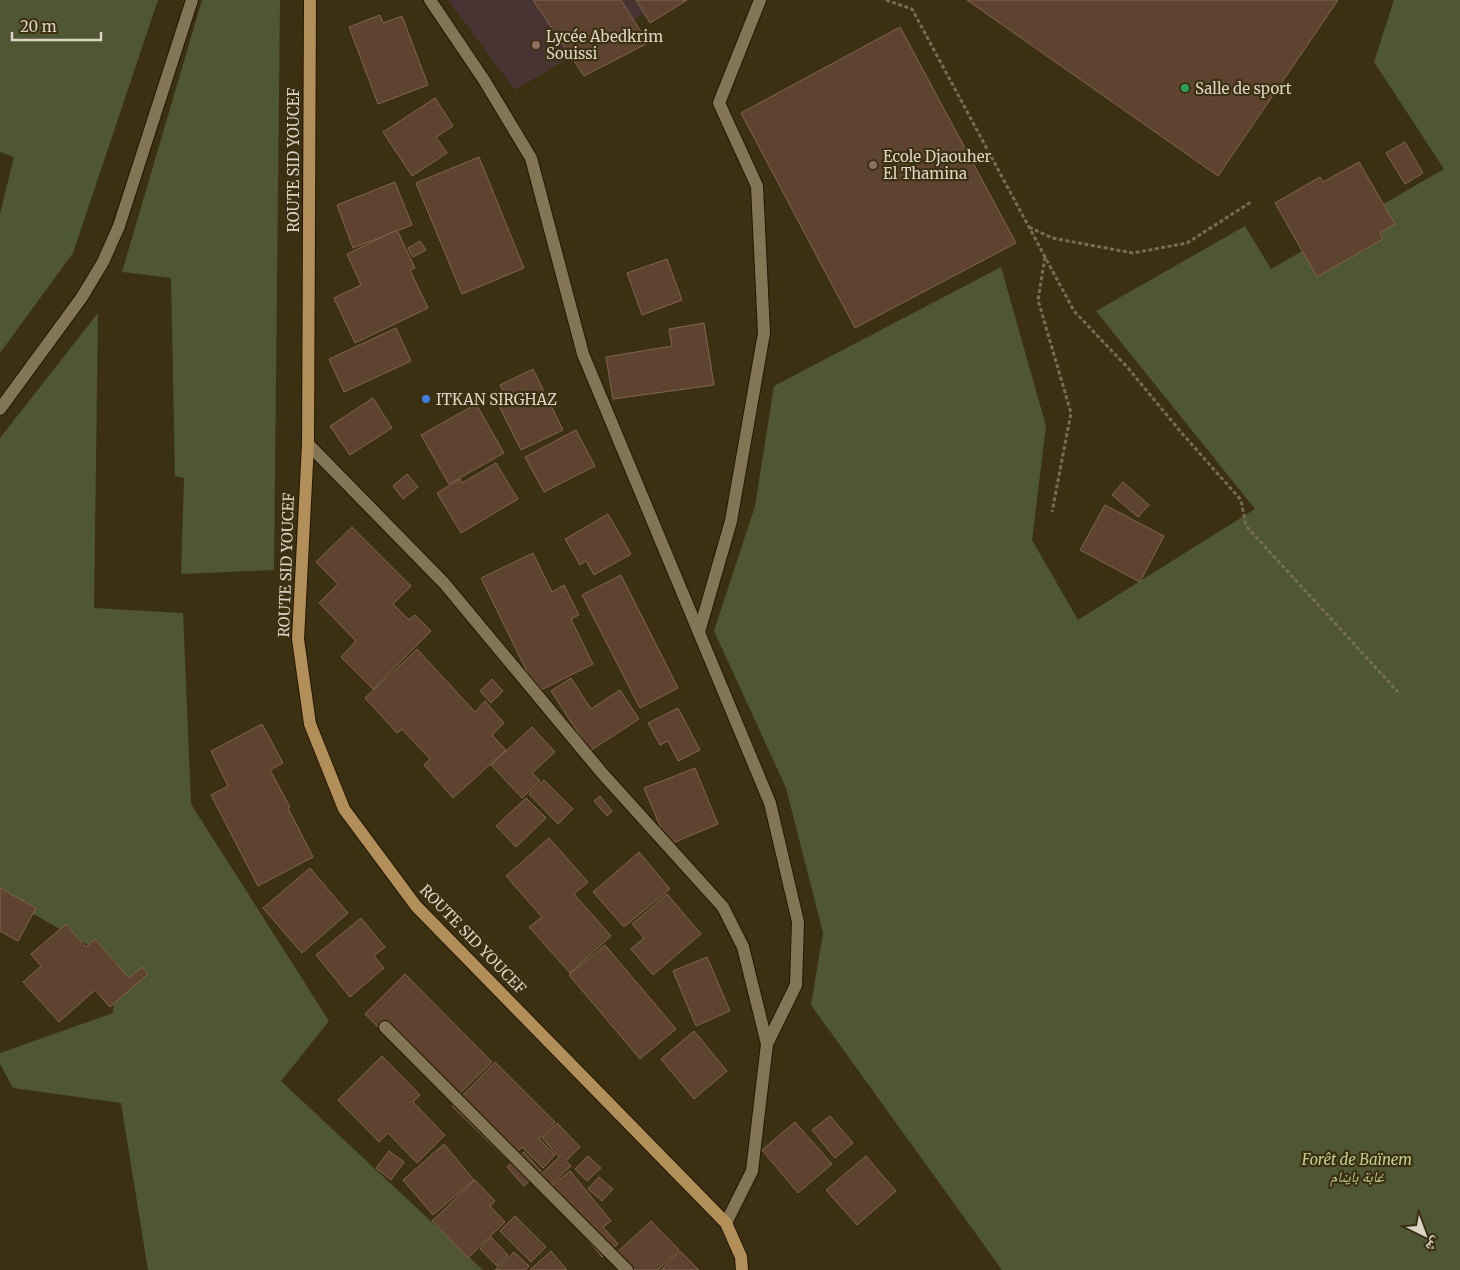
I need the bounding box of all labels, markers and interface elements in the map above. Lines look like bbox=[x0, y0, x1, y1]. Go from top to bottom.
scale bar bbox=[12, 10, 101, 42]
text: 20 m bbox=[20, 17, 57, 36]
place label: Lycée Abedkrim Souissi bbox=[546, 27, 663, 63]
marker: Lycée Abedkrim Souissi bbox=[530, 39, 542, 51]
place label: Salle de sport bbox=[1195, 79, 1292, 98]
marker: Salle de sport bbox=[1179, 82, 1191, 94]
street label: ROUTE SID YOUCEF bbox=[284, 88, 303, 232]
place label: Ecole Djaouher El Thamina bbox=[883, 147, 991, 183]
marker: Ecole Djaouher El Thamina bbox=[867, 159, 879, 171]
place label: ITKAN SIRGHAZ bbox=[436, 390, 557, 409]
marker: ITKAN SIRGHAZ bbox=[420, 393, 432, 405]
street label: ROUTE SID YOUCEF bbox=[274, 492, 298, 638]
street label: ROUTE SID YOUCEF bbox=[416, 880, 530, 998]
park label: Forêt de Baïnem غابة باينام bbox=[1301, 1150, 1412, 1187]
north arrow bbox=[1400, 1210, 1450, 1260]
text: ش bbox=[1422, 1233, 1445, 1256]

